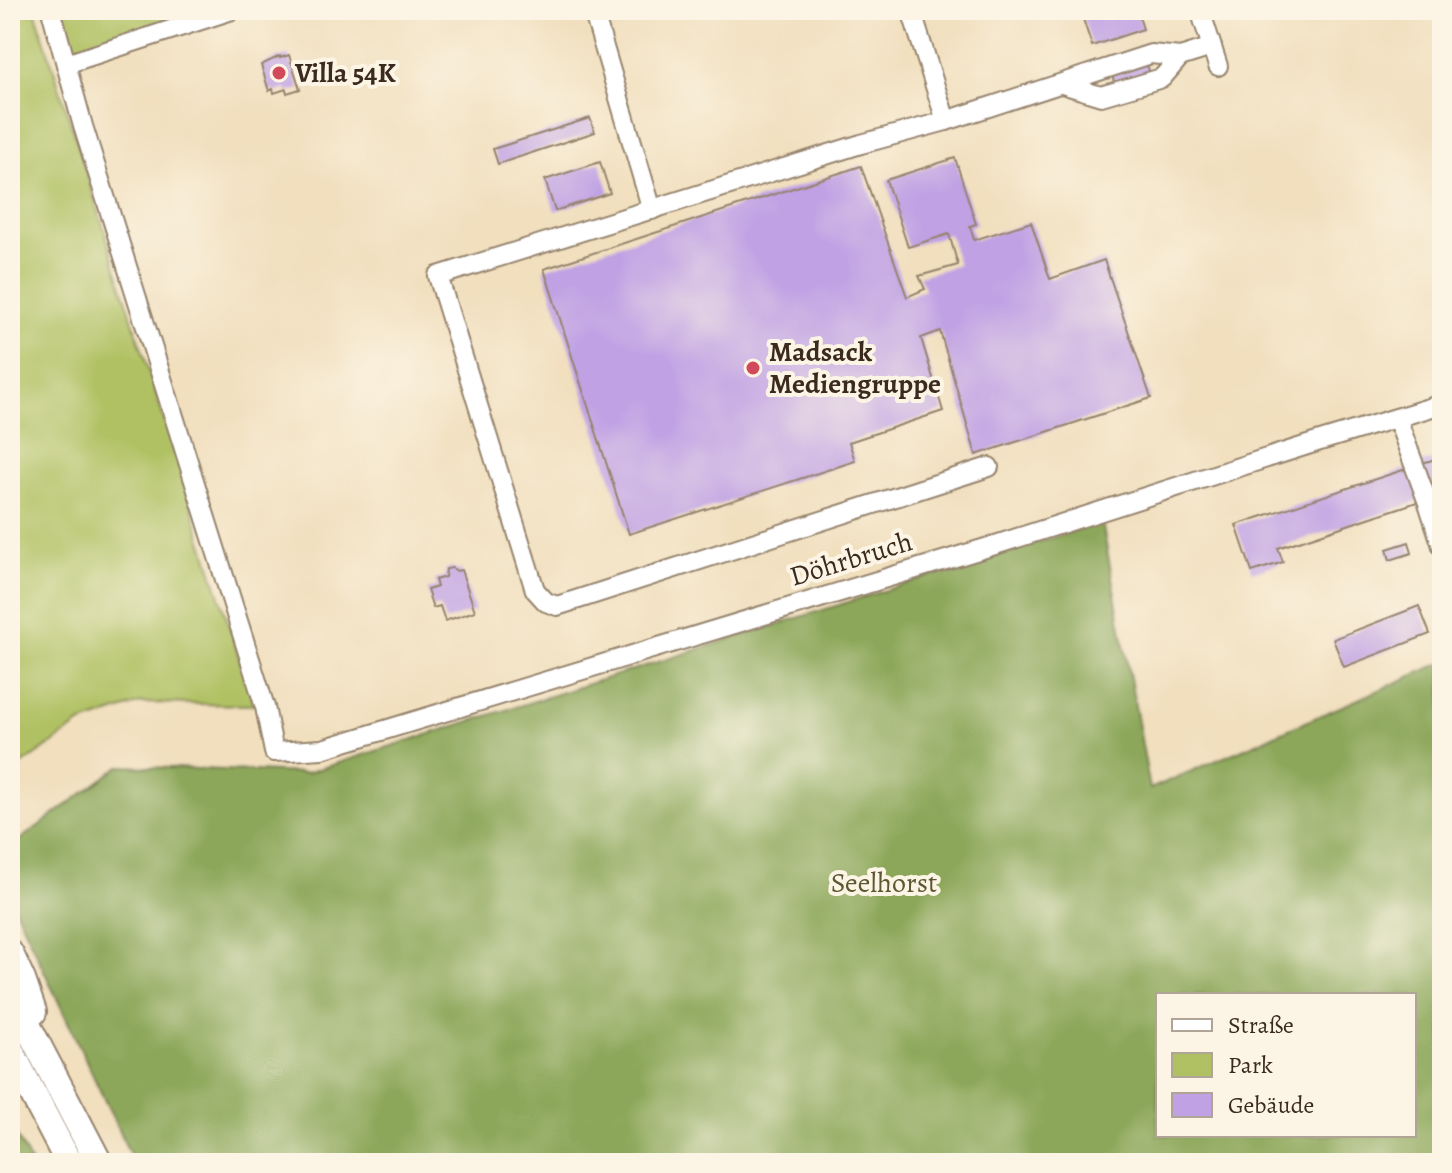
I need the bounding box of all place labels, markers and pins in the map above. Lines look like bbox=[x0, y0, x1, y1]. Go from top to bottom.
place label: Villa 54K bbox=[294, 54, 397, 92]
marker: Villa 54K bbox=[270, 64, 288, 82]
place label: Madsack Mediengruppe bbox=[769, 333, 941, 403]
marker: Madsack Mediengruppe bbox=[744, 359, 762, 377]

